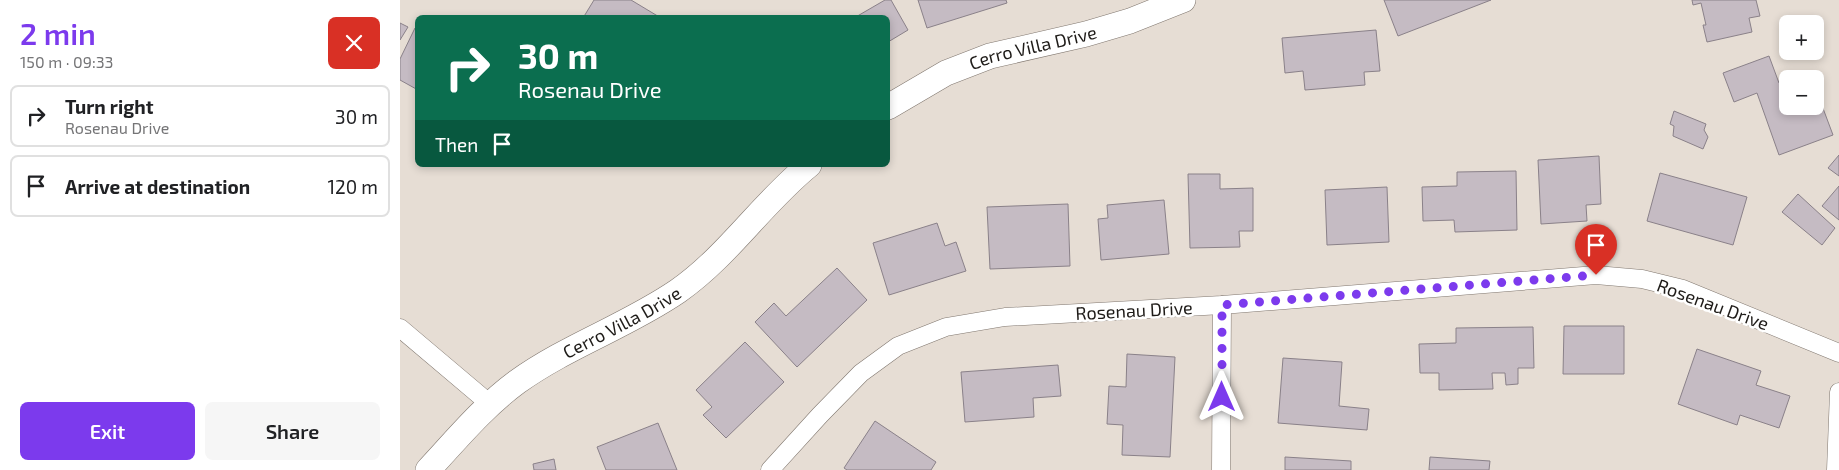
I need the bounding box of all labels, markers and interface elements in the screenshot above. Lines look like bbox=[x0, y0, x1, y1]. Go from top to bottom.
text: 2 min bbox=[20, 15, 96, 51]
map controls bbox=[1779, 15, 1824, 115]
button: + bbox=[1779, 15, 1824, 60]
button: close bbox=[328, 17, 380, 69]
street label: Cerro Villa Drive bbox=[966, 20, 1099, 74]
text: 30 m bbox=[518, 34, 598, 76]
icon: right bbox=[435, 35, 500, 100]
text: 150 m · 09:33 bbox=[20, 52, 113, 71]
button: − bbox=[1779, 70, 1824, 115]
text: Rosenau Drive bbox=[518, 76, 662, 102]
text: Turn right bbox=[65, 95, 153, 118]
icon: right bbox=[22, 102, 50, 130]
text: 30 m bbox=[335, 105, 378, 128]
text: Rosenau Drive bbox=[65, 118, 169, 137]
icon: arrive bbox=[488, 130, 516, 158]
text: Then bbox=[435, 133, 478, 156]
icon: arrive bbox=[22, 172, 50, 200]
text: Arrive at destination bbox=[65, 175, 250, 198]
text: 120 m bbox=[327, 175, 378, 198]
pin bbox=[1575, 224, 1617, 275]
icon: arrive bbox=[1582, 231, 1610, 259]
street label: Rosenau Drive bbox=[1654, 274, 1772, 334]
street label: Cerro Villa Drive bbox=[559, 281, 685, 363]
street label: Rosenau Drive bbox=[1075, 296, 1193, 324]
position arrow bbox=[1195, 370, 1247, 422]
button: Exit bbox=[20, 402, 195, 460]
button: Share bbox=[205, 402, 380, 460]

